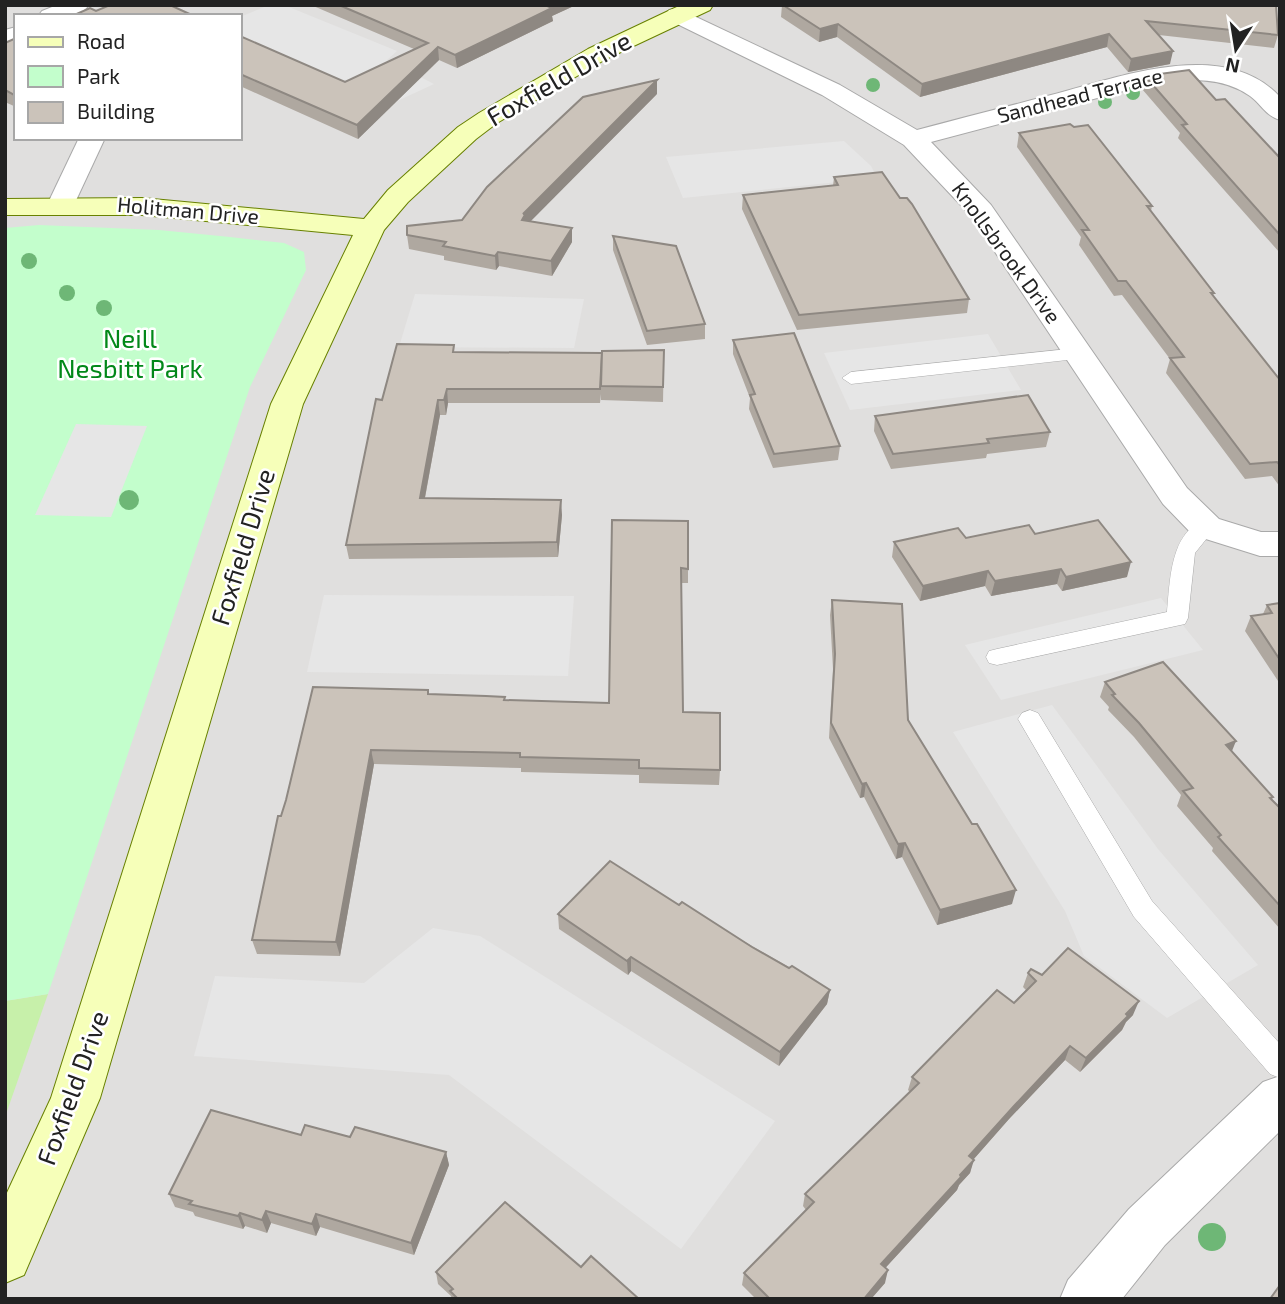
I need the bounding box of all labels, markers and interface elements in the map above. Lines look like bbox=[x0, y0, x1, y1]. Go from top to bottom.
legend bbox=[14, 14, 242, 140]
north arrow bbox=[1201, 14, 1271, 84]
street label: Foxfield Drive bbox=[480, 24, 636, 132]
text: Road bbox=[77, 28, 125, 53]
text: N bbox=[1223, 53, 1241, 79]
street label: Sandhead Terrace bbox=[994, 62, 1165, 127]
text: Park bbox=[77, 63, 120, 88]
text: Building bbox=[77, 98, 155, 123]
street label: Knollsbrook Drive bbox=[948, 177, 1067, 328]
street label: Holitman Drive bbox=[116, 191, 260, 228]
park label: Neill Nesbitt Park bbox=[57, 322, 203, 383]
street label: Foxfield Drive bbox=[203, 465, 280, 628]
street label: Foxfield Drive bbox=[29, 1006, 114, 1169]

